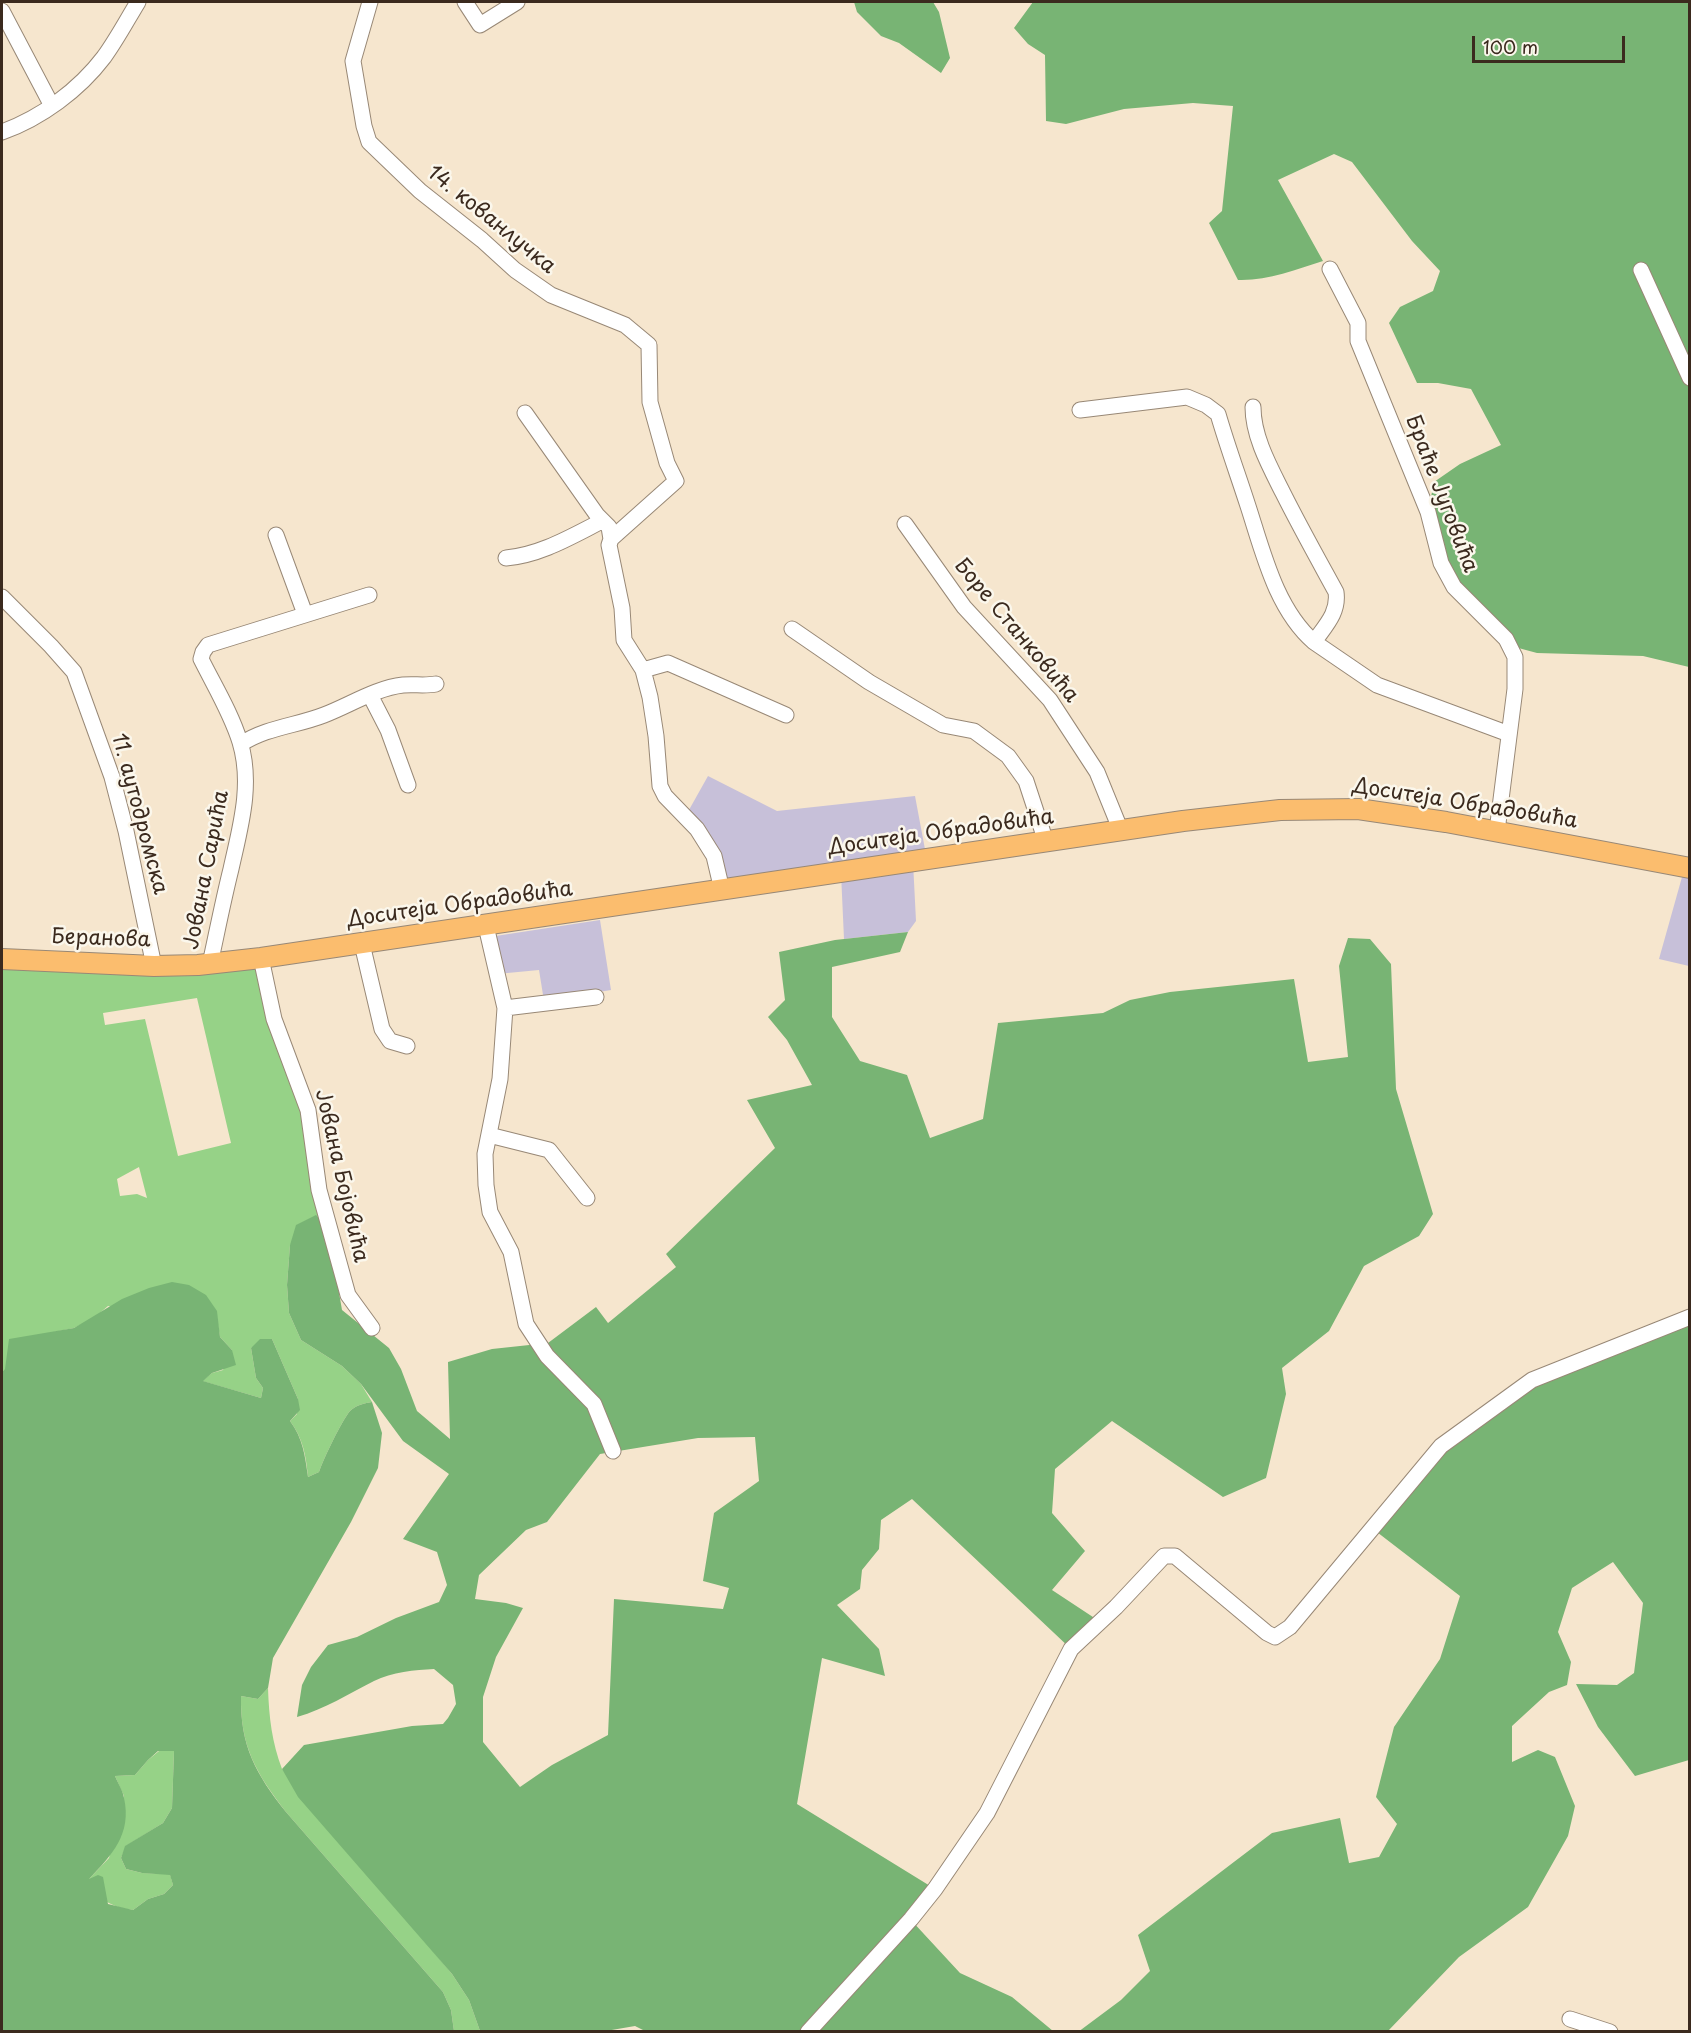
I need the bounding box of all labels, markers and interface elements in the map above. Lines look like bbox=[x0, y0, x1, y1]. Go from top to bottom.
scale bar bbox=[1475, 24, 1628, 62]
text: 100 m bbox=[1483, 33, 1538, 60]
street label: 14. кованлучка bbox=[422, 160, 560, 280]
street label: Браће Југовића bbox=[1399, 412, 1483, 576]
street label: Боре Станковића bbox=[948, 554, 1084, 708]
street label: 11. аутодромска bbox=[105, 731, 173, 897]
street label: Доситеја Обрадовића bbox=[1351, 774, 1579, 834]
street label: Јована Сарића bbox=[179, 788, 235, 952]
street label: Доситеја Обрадовића bbox=[827, 805, 1055, 861]
street label: Доситеја Обрадовића bbox=[346, 877, 574, 933]
street label: Беранова bbox=[51, 925, 151, 953]
street label: Јована Бојовића bbox=[309, 1087, 373, 1265]

